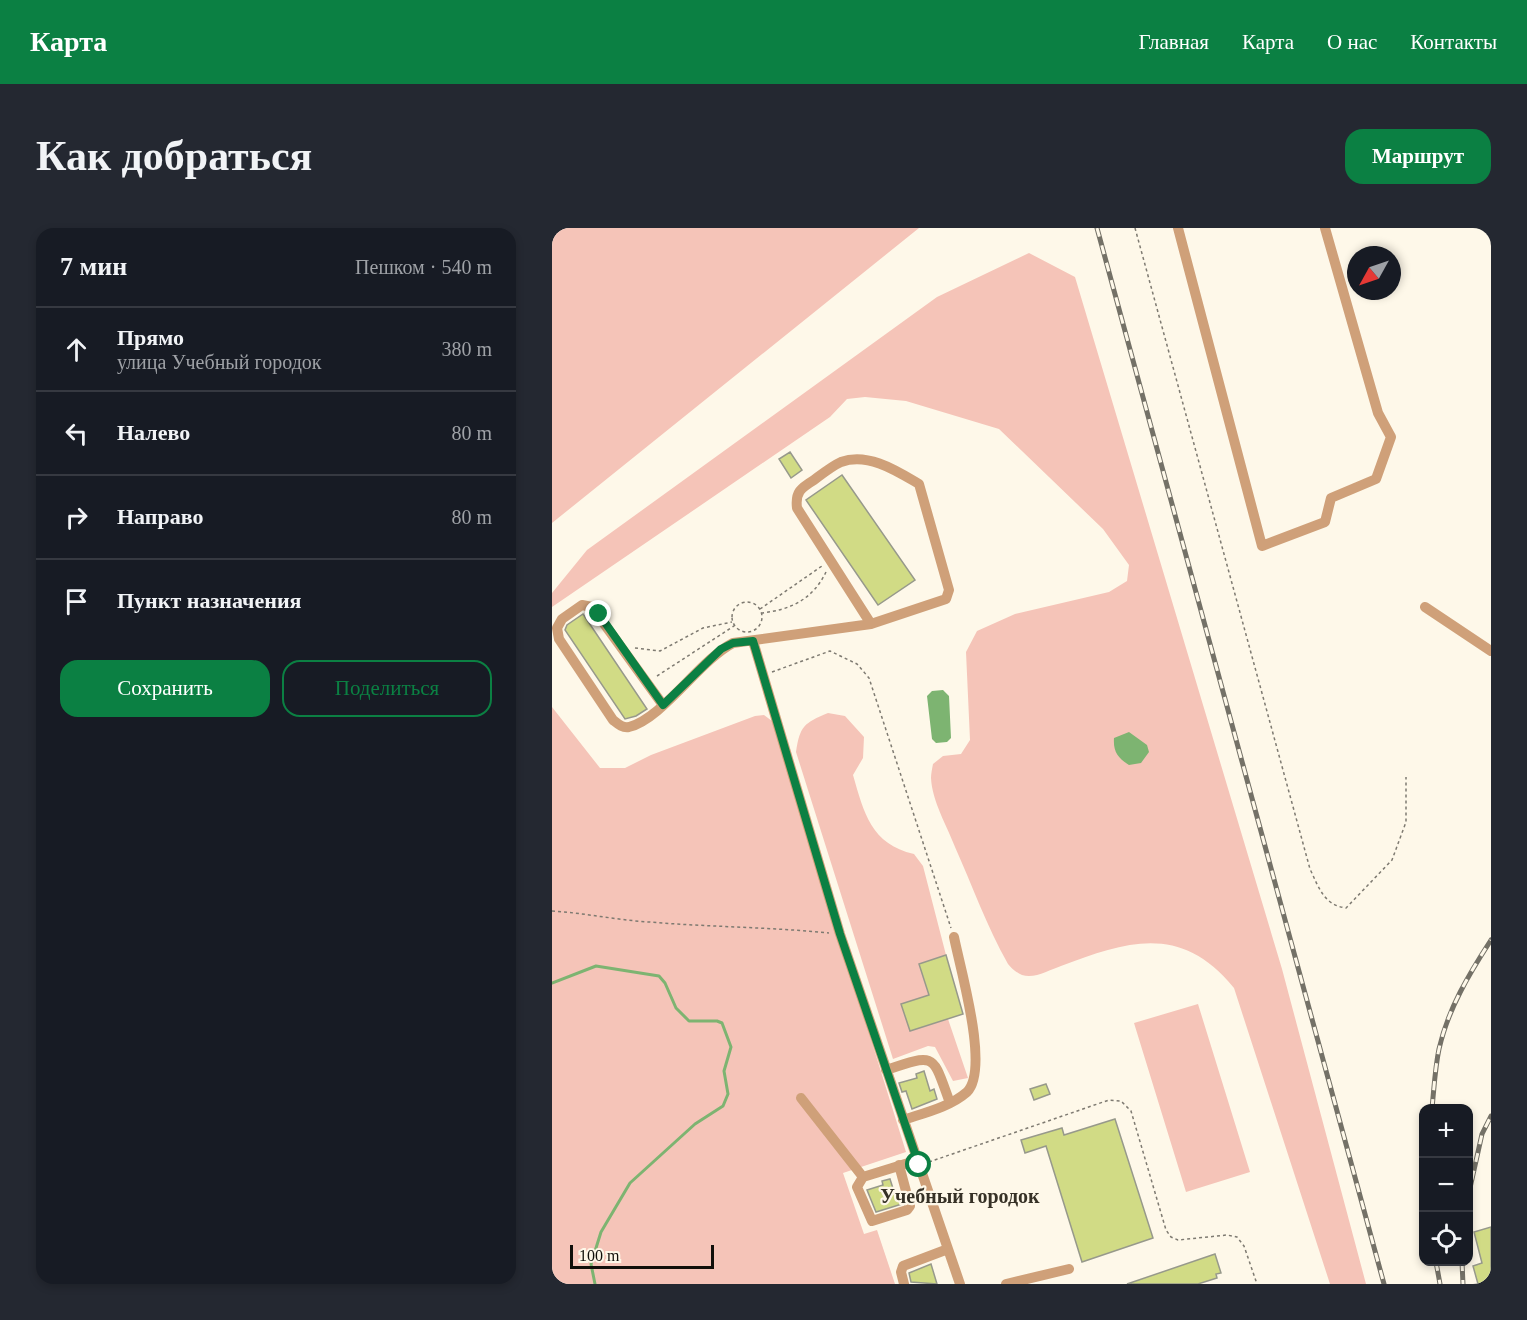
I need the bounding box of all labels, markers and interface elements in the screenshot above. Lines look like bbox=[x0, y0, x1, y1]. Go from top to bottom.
text: Карта bbox=[30, 26, 107, 57]
text: Главная bbox=[1139, 30, 1209, 54]
text: Карта bbox=[1242, 30, 1294, 54]
text: О нас bbox=[1327, 30, 1377, 54]
text: Контакты bbox=[1410, 30, 1497, 54]
button: Маршрут bbox=[1345, 129, 1491, 184]
text: Как добраться bbox=[36, 133, 312, 179]
north arrow bbox=[1347, 246, 1401, 300]
text: 7 мин bbox=[60, 252, 127, 281]
text: Пешком · 540 m bbox=[355, 256, 492, 278]
text: Прямо bbox=[117, 325, 184, 350]
icon: ahead bbox=[60, 333, 93, 366]
text: 380 m bbox=[441, 338, 492, 360]
text: улица Учебный городок bbox=[117, 351, 322, 373]
icon: left bbox=[60, 417, 93, 450]
text: Налево bbox=[117, 420, 190, 445]
text: 80 m bbox=[451, 422, 492, 444]
icon: right bbox=[60, 501, 93, 534]
text: Направо bbox=[117, 504, 203, 529]
text: 80 m bbox=[451, 506, 492, 528]
icon: arrive bbox=[60, 585, 93, 618]
text: Пункт назначения bbox=[117, 588, 302, 613]
route end bbox=[585, 600, 611, 626]
button: Сохранить bbox=[60, 660, 270, 717]
button: Поделиться bbox=[282, 660, 492, 717]
map controls bbox=[1419, 1104, 1473, 1266]
button: + bbox=[1419, 1104, 1473, 1158]
route start bbox=[905, 1151, 931, 1177]
button: − bbox=[1419, 1158, 1473, 1212]
district label: Учебный городок bbox=[880, 1185, 1040, 1208]
button: locate bbox=[1419, 1212, 1473, 1266]
scale bar bbox=[570, 1242, 714, 1270]
text: 100 m bbox=[579, 1247, 619, 1264]

